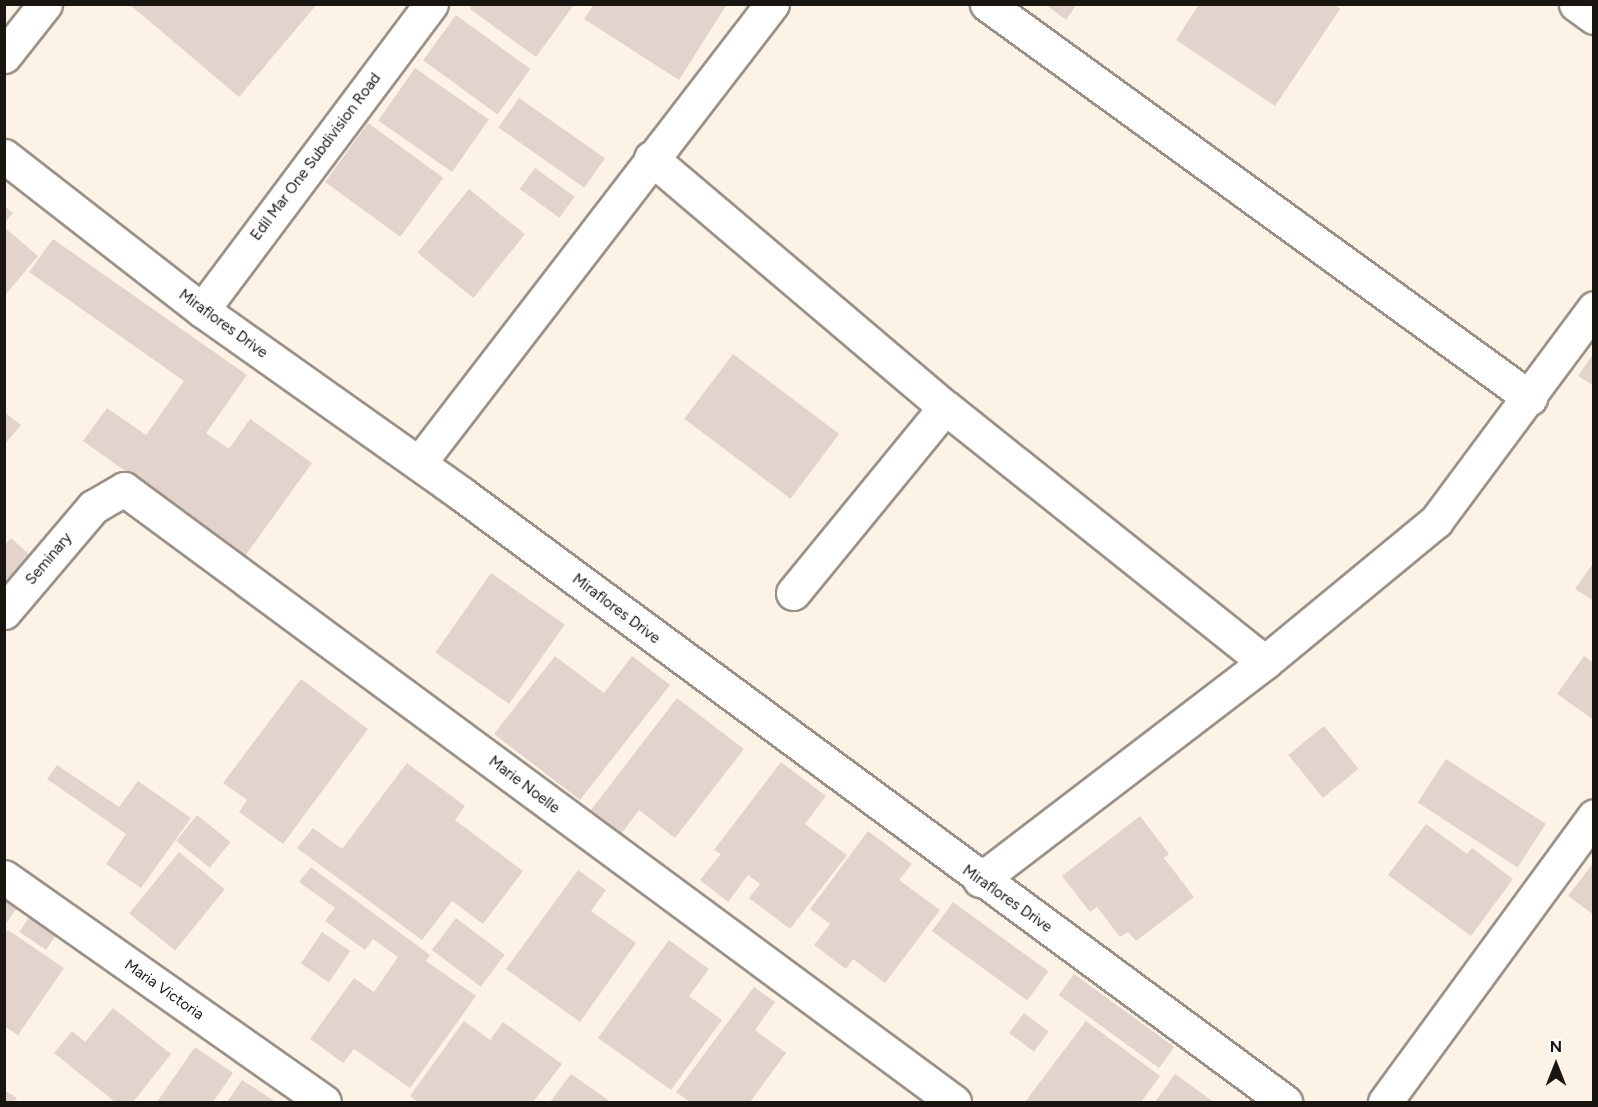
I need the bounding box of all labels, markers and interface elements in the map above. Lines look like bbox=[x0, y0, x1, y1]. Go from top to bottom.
street label: Edil Mar One Subdivision Road bbox=[247, 70, 385, 244]
street label: Miraflores Drive bbox=[175, 286, 271, 362]
street label: Seminary bbox=[22, 529, 76, 589]
street label: Miraflores Drive bbox=[569, 570, 663, 648]
street label: Marie Noelle bbox=[485, 753, 563, 817]
street label: Miraflores Drive bbox=[959, 861, 1055, 937]
street label: Maria Victoria bbox=[121, 956, 207, 1024]
north arrow bbox=[1526, 1035, 1586, 1095]
text: N bbox=[1550, 1037, 1562, 1056]

